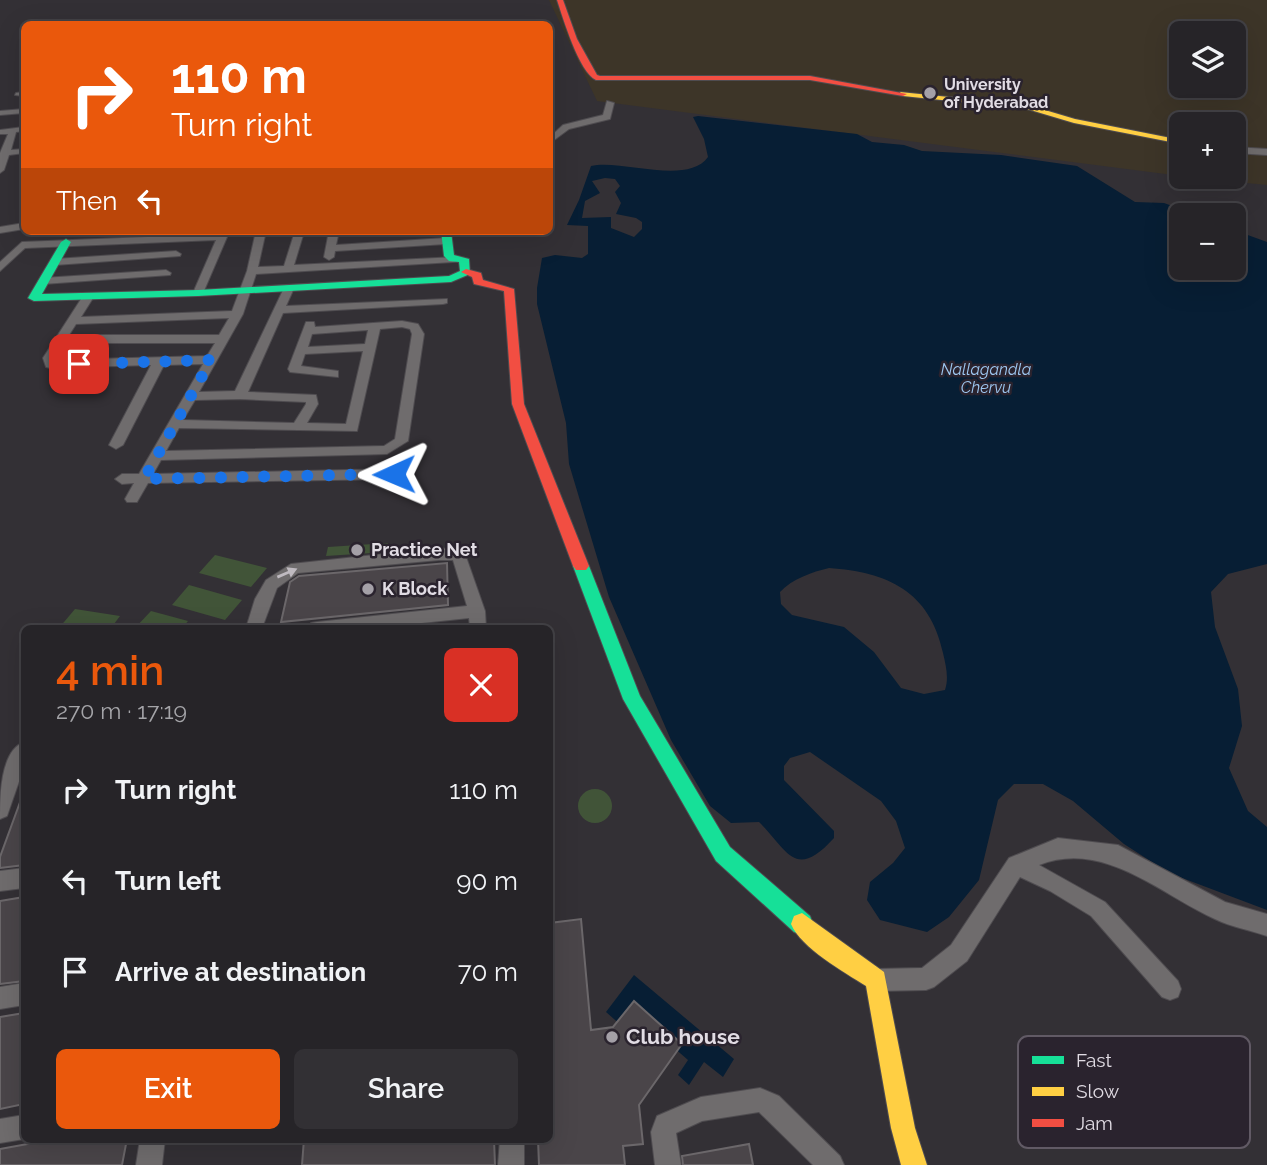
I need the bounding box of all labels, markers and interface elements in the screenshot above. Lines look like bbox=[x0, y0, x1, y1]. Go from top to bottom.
map controls bbox=[1169, 21, 1246, 280]
button: layers bbox=[1169, 21, 1246, 98]
text: 110 m bbox=[171, 47, 307, 104]
icon: right bbox=[56, 49, 147, 140]
place label: University of Hyderabad bbox=[944, 75, 1048, 112]
marker: University of Hyderabad bbox=[922, 85, 938, 101]
text: Turn right bbox=[171, 106, 312, 143]
button: + bbox=[1169, 112, 1246, 189]
icon: left bbox=[131, 182, 169, 220]
text: Then bbox=[56, 186, 117, 216]
button: − bbox=[1169, 203, 1246, 280]
pin bbox=[49, 334, 109, 394]
icon: arrive bbox=[60, 345, 98, 383]
water label: Nallagandla Chervu bbox=[941, 360, 1032, 397]
position arrow bbox=[357, 437, 431, 511]
place label: Practice Net bbox=[371, 539, 478, 560]
marker: Practice Net bbox=[349, 542, 365, 558]
one-way arrow bbox=[277, 567, 298, 578]
place label: K Block bbox=[382, 578, 448, 599]
marker: K Block bbox=[360, 581, 376, 597]
text: 4 min bbox=[56, 646, 164, 695]
button: close bbox=[444, 648, 518, 722]
text: 270 m · 17:19 bbox=[56, 697, 187, 724]
icon: right bbox=[56, 771, 94, 809]
text: Turn right bbox=[115, 775, 236, 805]
text: 110 m bbox=[449, 775, 518, 805]
icon: left bbox=[56, 862, 94, 900]
text: Turn left bbox=[115, 866, 221, 896]
text: 90 m bbox=[456, 866, 518, 896]
icon: arrive bbox=[56, 953, 94, 991]
text: Arrive at destination bbox=[115, 957, 366, 987]
text: 70 m bbox=[458, 957, 518, 987]
place label: Club house bbox=[626, 1024, 740, 1049]
marker: Club house bbox=[604, 1029, 620, 1045]
legend bbox=[1018, 1036, 1250, 1148]
button: Exit bbox=[56, 1049, 280, 1129]
button: Share bbox=[294, 1049, 518, 1129]
text: Fast bbox=[1076, 1049, 1112, 1071]
text: Slow bbox=[1076, 1080, 1120, 1102]
text: Jam bbox=[1076, 1112, 1113, 1134]

